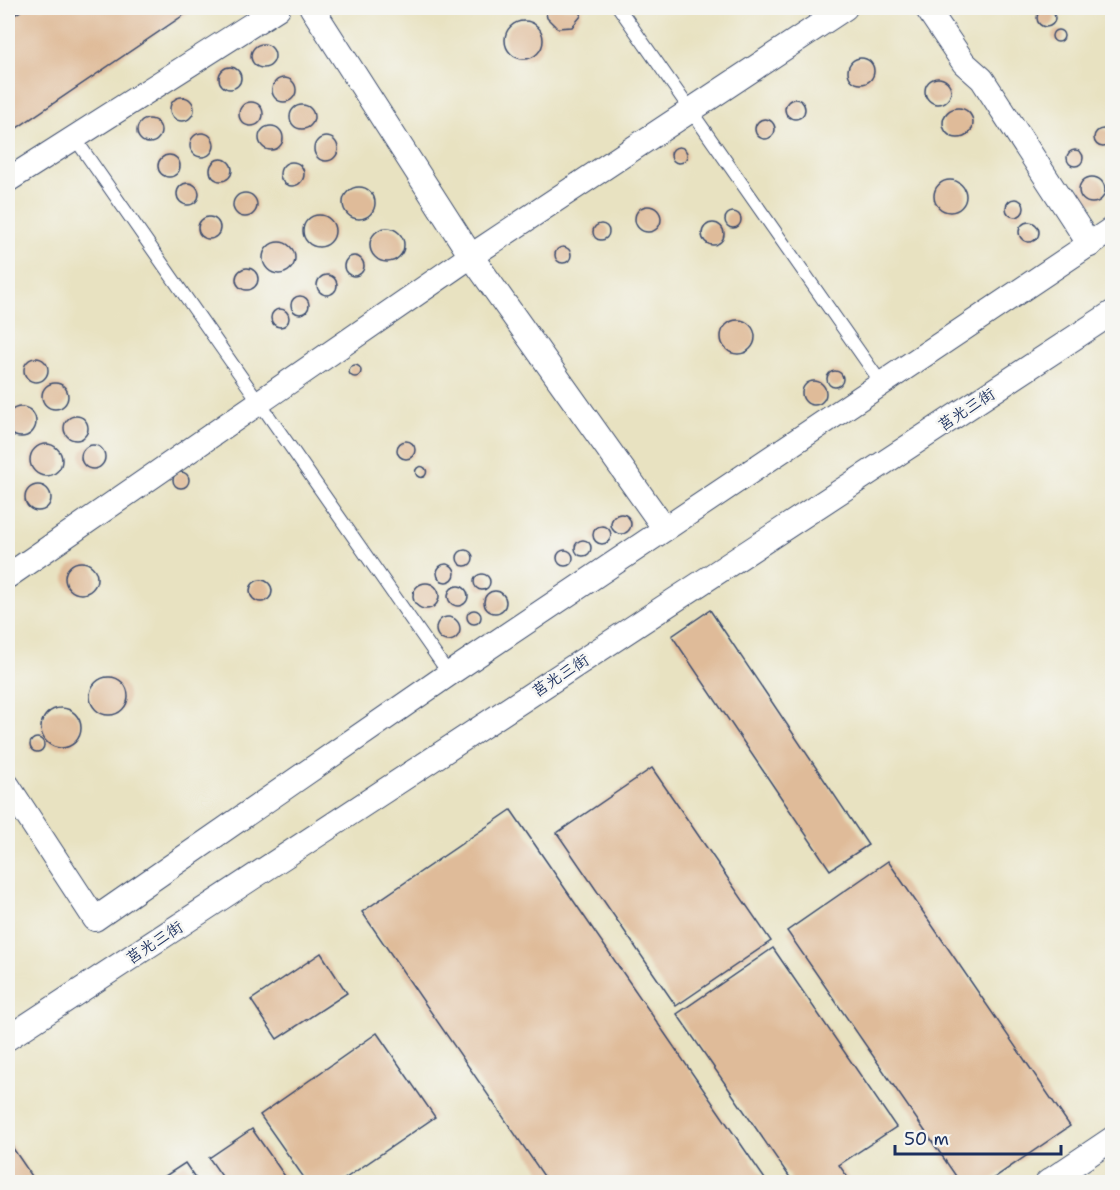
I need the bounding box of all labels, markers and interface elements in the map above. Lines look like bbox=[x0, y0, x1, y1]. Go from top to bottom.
street label: 莒光三街 bbox=[934, 383, 999, 436]
street label: 莒光三街 bbox=[528, 649, 593, 702]
street label: 莒光三街 bbox=[122, 916, 187, 969]
scale bar bbox=[895, 1118, 1062, 1156]
text: 50 m bbox=[904, 1127, 949, 1151]

